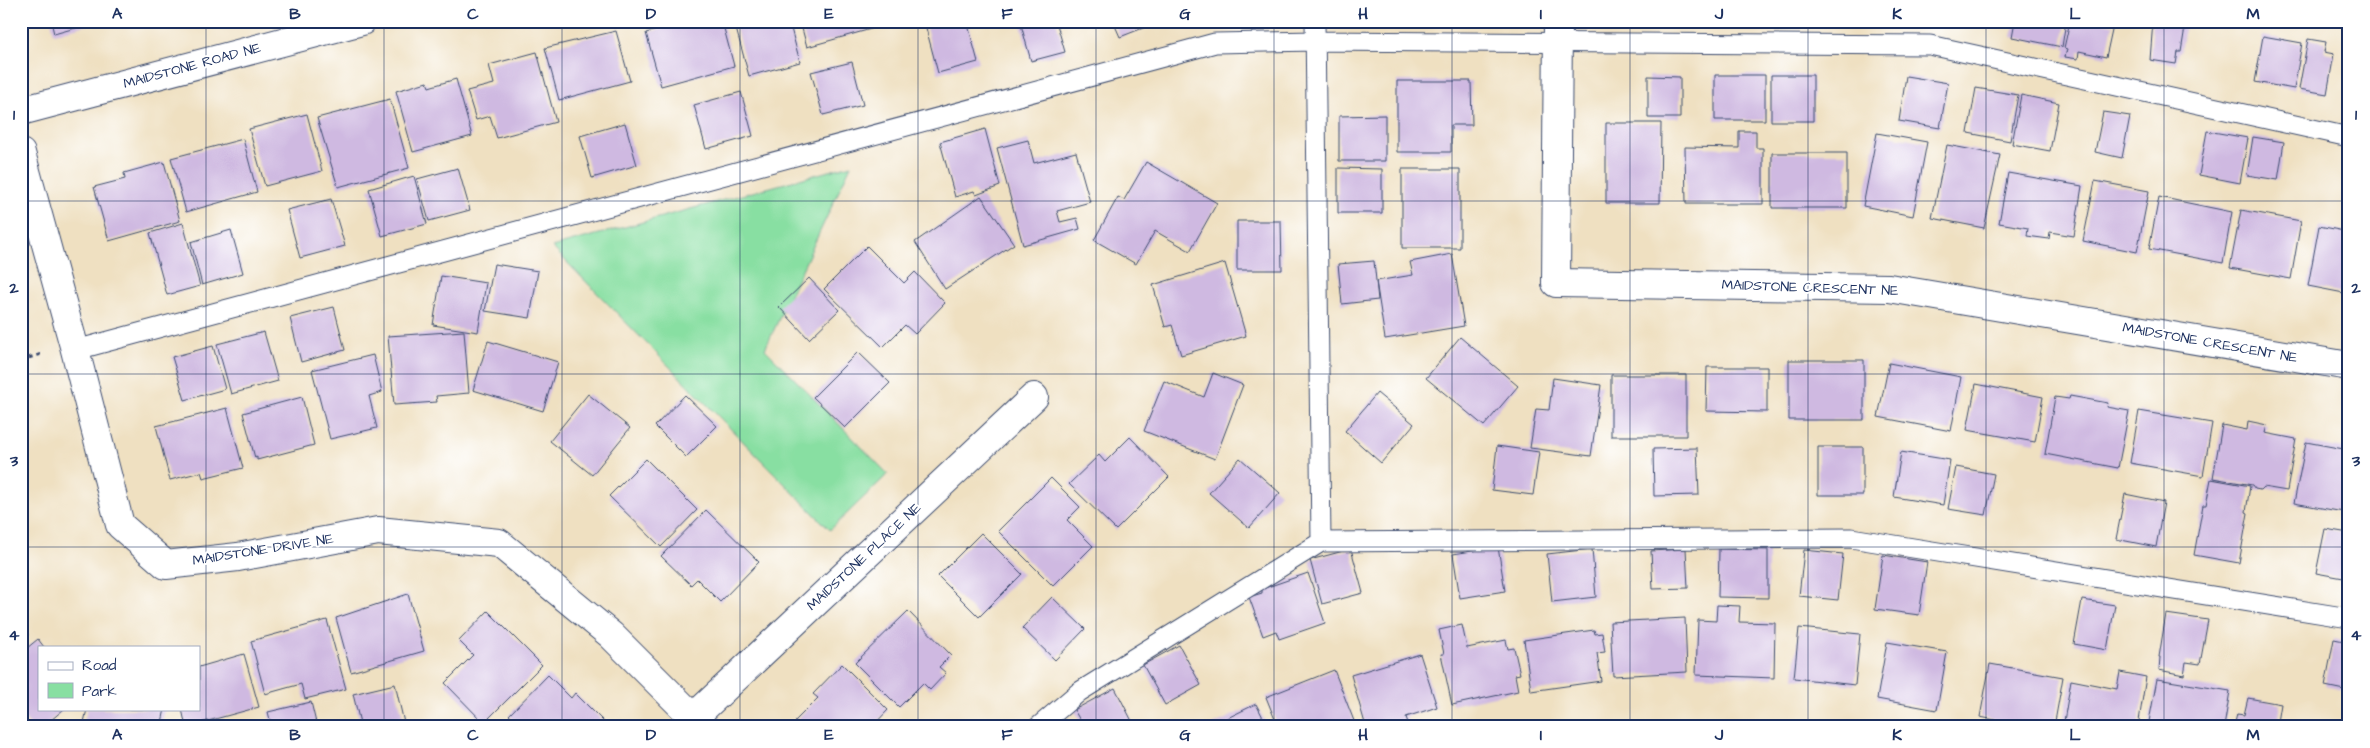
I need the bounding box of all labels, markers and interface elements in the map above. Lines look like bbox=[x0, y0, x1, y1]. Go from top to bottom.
text: A bbox=[112, 3, 123, 25]
text: B bbox=[289, 3, 301, 25]
text: C bbox=[467, 3, 479, 25]
text: D bbox=[646, 3, 657, 25]
text: E bbox=[824, 3, 834, 25]
text: F bbox=[1001, 3, 1013, 25]
text: G bbox=[1179, 3, 1191, 25]
text: H bbox=[1358, 3, 1368, 25]
text: I bbox=[1540, 3, 1542, 25]
text: J bbox=[1714, 3, 1724, 25]
text: K bbox=[1892, 3, 1902, 25]
text: L bbox=[2069, 3, 2081, 25]
text: M bbox=[2246, 3, 2260, 25]
street label: MAIDSTONE ROAD NE bbox=[121, 38, 264, 94]
text: 1 bbox=[13, 104, 16, 126]
text: 1 bbox=[2355, 104, 2358, 126]
street label: MAIDSTONE CRESCENT NE bbox=[1721, 275, 1900, 301]
text: 2 bbox=[8, 277, 19, 299]
text: 2 bbox=[2350, 277, 2361, 299]
street label: MAIDSTONE CRESCENT NE bbox=[2121, 318, 2300, 368]
text: 3 bbox=[9, 450, 19, 472]
text: 3 bbox=[2351, 450, 2361, 472]
street label: MAIDSTONE PLACE NE bbox=[802, 498, 926, 615]
street label: MAIDSTONE DRIVE NE bbox=[191, 529, 336, 571]
text: 4 bbox=[9, 624, 20, 646]
text: 4 bbox=[2351, 624, 2362, 646]
legend bbox=[38, 646, 200, 710]
text: Road bbox=[82, 655, 117, 676]
text: Park bbox=[82, 681, 117, 702]
text: A bbox=[112, 724, 123, 746]
text: B bbox=[289, 724, 301, 746]
text: C bbox=[467, 724, 479, 746]
text: D bbox=[646, 724, 657, 746]
text: E bbox=[824, 724, 834, 746]
text: F bbox=[1001, 724, 1013, 746]
text: G bbox=[1179, 724, 1191, 746]
text: H bbox=[1358, 724, 1368, 746]
text: I bbox=[1540, 724, 1542, 746]
text: J bbox=[1714, 724, 1724, 746]
text: K bbox=[1892, 724, 1902, 746]
text: L bbox=[2069, 724, 2081, 746]
text: M bbox=[2246, 724, 2260, 746]

